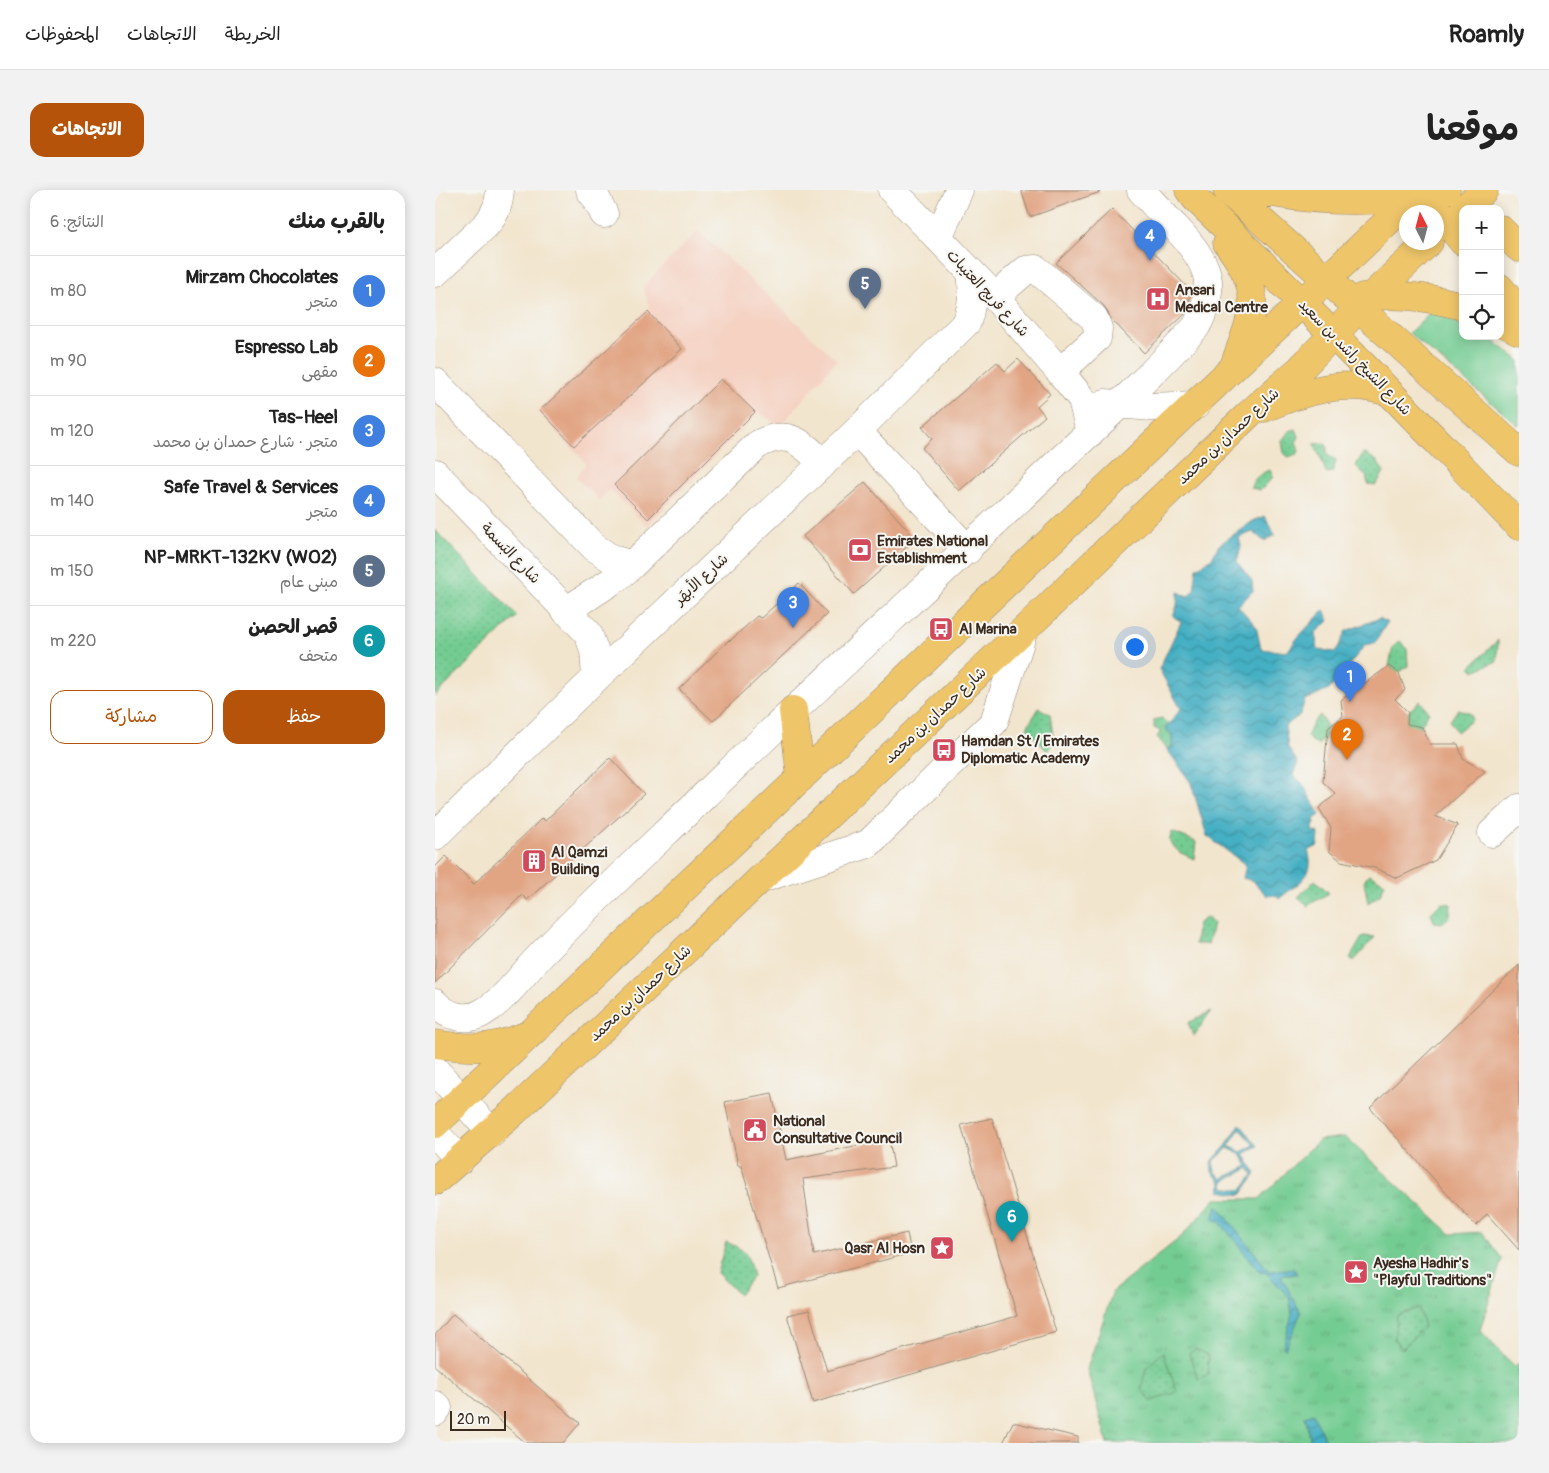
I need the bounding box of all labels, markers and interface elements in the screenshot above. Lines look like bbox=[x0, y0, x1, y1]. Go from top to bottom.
text: Roamly bbox=[1449, 20, 1524, 49]
text: المحفوظات bbox=[25, 23, 99, 46]
text: الاتجاهات bbox=[127, 23, 197, 46]
text: الخريطة bbox=[225, 23, 281, 46]
button: الاتجاهات bbox=[30, 103, 144, 157]
text: موقعنا bbox=[1426, 107, 1519, 151]
north arrow bbox=[1399, 205, 1444, 250]
map controls bbox=[1459, 205, 1504, 340]
button: + bbox=[1459, 205, 1504, 250]
text: بالقرب منك bbox=[288, 208, 385, 235]
text: النتائج: 6 bbox=[50, 212, 104, 232]
pin: 4 bbox=[1134, 220, 1166, 261]
street label: شارع فريج العتيبات bbox=[942, 246, 1033, 341]
button: − bbox=[1459, 250, 1504, 295]
text: Mirzam Chocolates bbox=[185, 265, 338, 289]
pin: 5 bbox=[849, 268, 881, 309]
text: 80 m bbox=[50, 281, 87, 301]
text: 1 bbox=[366, 281, 372, 301]
place label: Ansari Medical Centre bbox=[1175, 281, 1268, 317]
hospital icon: Ansari Medical Centre bbox=[1145, 286, 1171, 312]
text: متجر bbox=[307, 292, 338, 312]
street label: شارع الشيخ راشد بن سعيد bbox=[1294, 295, 1415, 420]
button: locate bbox=[1459, 295, 1504, 340]
text: Espresso Lab bbox=[235, 335, 338, 359]
text: 90 m bbox=[50, 351, 87, 371]
text: 2 bbox=[365, 351, 373, 371]
text: مقهى bbox=[301, 362, 338, 382]
street label: شارع حمدان بن محمد bbox=[1173, 384, 1283, 489]
text: Tas-Heel bbox=[269, 405, 338, 429]
text: 120 m bbox=[50, 421, 94, 441]
text: 3 bbox=[365, 421, 373, 441]
text: متجر · شارع حمدان بن محمد bbox=[153, 432, 338, 452]
text: Safe Travel & Services bbox=[163, 475, 338, 499]
text: 140 m bbox=[50, 491, 94, 511]
text: 4 bbox=[364, 491, 374, 511]
text: متجر bbox=[307, 502, 338, 522]
street label: شارع البَسمة bbox=[477, 519, 544, 588]
place label: Emirates National Establishment bbox=[877, 532, 988, 568]
bank icon: Emirates National Establishment bbox=[847, 537, 873, 563]
text: NP-MRKT-132KV (W02) bbox=[144, 545, 338, 569]
street label: شارع الأبهَر bbox=[668, 549, 732, 610]
text: 150 m bbox=[50, 561, 94, 581]
text: 5 bbox=[365, 561, 373, 581]
text: مبنى عام bbox=[280, 572, 338, 592]
pin: 3 bbox=[777, 587, 809, 628]
text: قصر الحصن bbox=[248, 615, 338, 639]
bus stop icon: Al Marina bbox=[928, 616, 954, 642]
place label: Al Marina bbox=[959, 620, 1017, 639]
text: 220 m bbox=[50, 631, 97, 651]
text: 6 bbox=[364, 631, 374, 651]
your location bbox=[1122, 634, 1148, 660]
text: متحف bbox=[299, 646, 338, 666]
pin: 1 bbox=[1334, 661, 1366, 702]
street label: شارع حمدان بن محمد bbox=[880, 663, 990, 768]
button: مشاركة bbox=[50, 690, 213, 744]
button: حفظ bbox=[223, 690, 385, 744]
pin: 2 bbox=[1331, 719, 1363, 760]
place label: Hamdan St / Emirates Diplomatic Academy bbox=[961, 732, 1099, 768]
bus stop icon: Hamdan St / Emirates Diplomatic Academy bbox=[931, 737, 957, 763]
place label: Al Qamzi Building bbox=[551, 843, 608, 879]
building icon: Al Qamzi Building bbox=[521, 848, 547, 874]
street label: شارع حمدان بن محمد bbox=[585, 941, 695, 1046]
place label: National Consultative Council bbox=[773, 1112, 902, 1148]
public building icon: National Consultative Council bbox=[742, 1117, 768, 1143]
pin: 6 bbox=[996, 1201, 1028, 1242]
place icon: Qasr Al Hosn bbox=[929, 1235, 955, 1261]
place label: Qasr Al Hosn bbox=[844, 1239, 926, 1258]
place label: Ayesha Hadhir's "Playful Traditions" bbox=[1373, 1254, 1492, 1290]
place icon: Ayesha Hadhir's "Playful Traditions" bbox=[1343, 1259, 1369, 1285]
scale bar bbox=[450, 1408, 506, 1431]
text: 20 m bbox=[457, 1411, 490, 1428]

